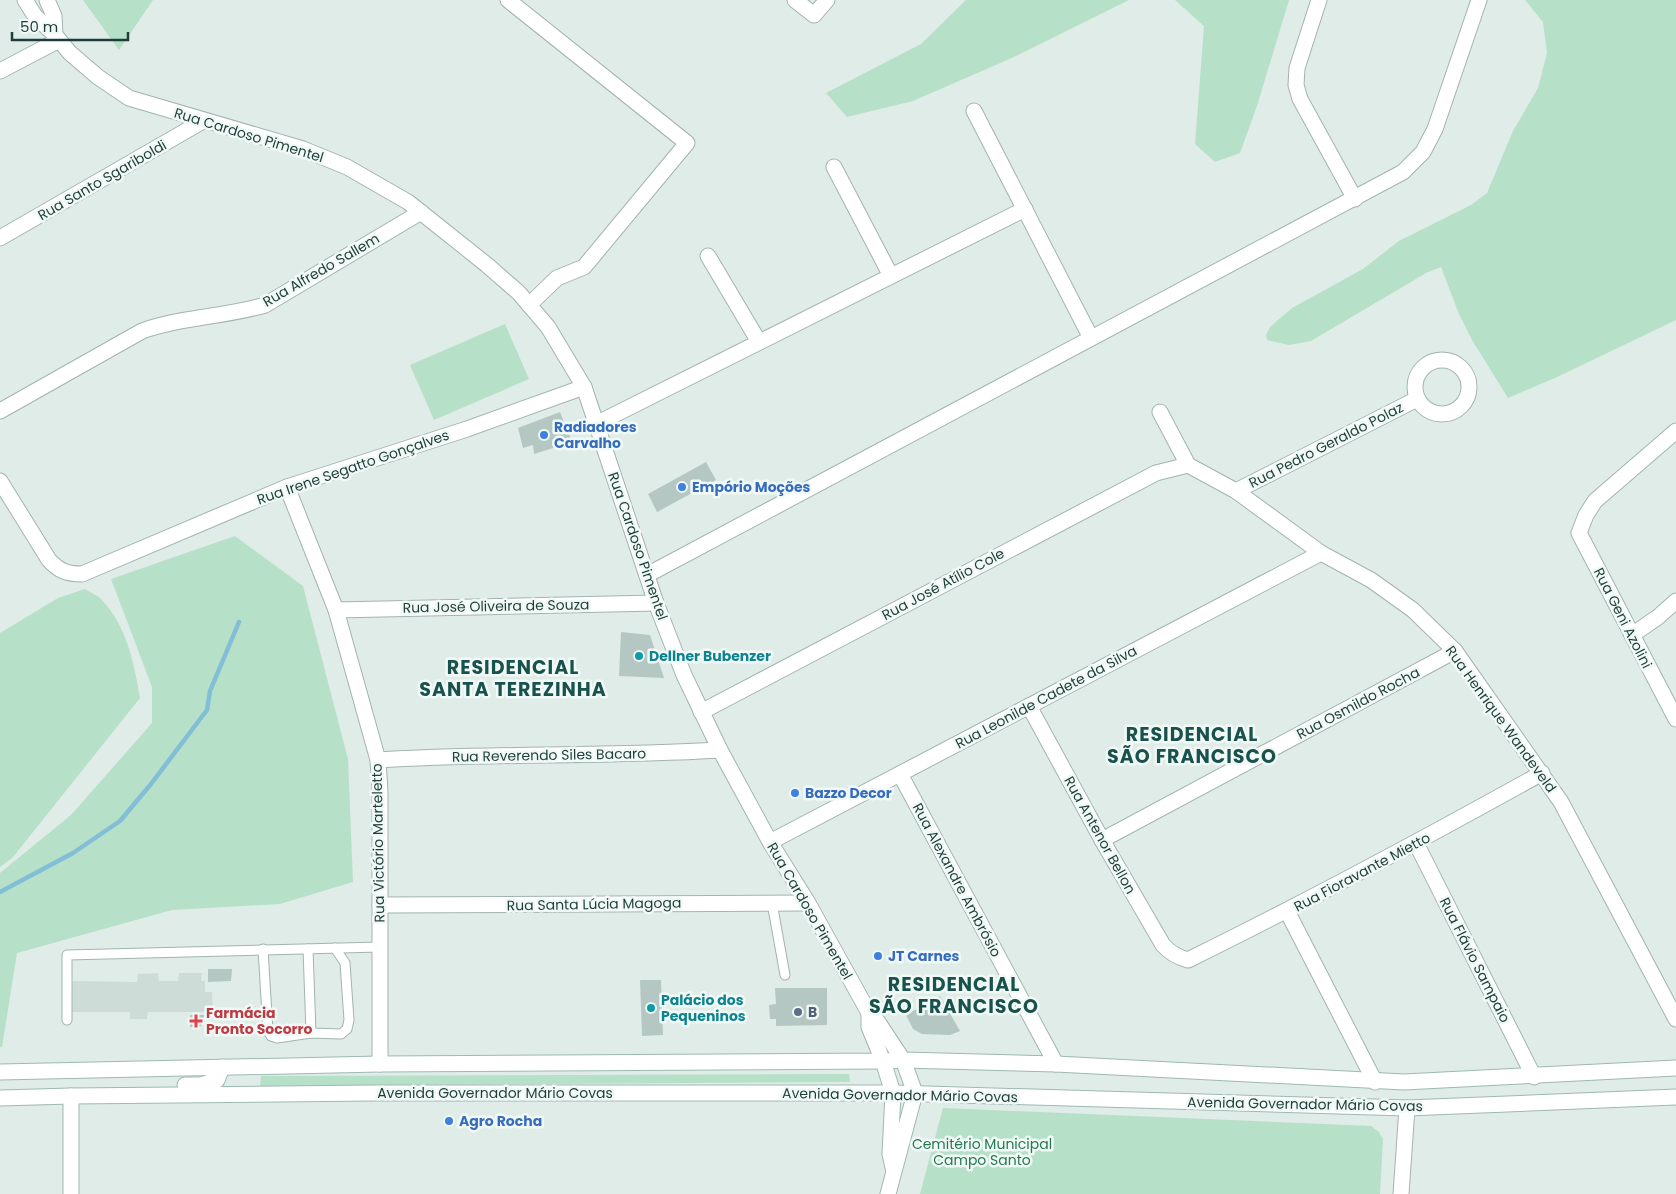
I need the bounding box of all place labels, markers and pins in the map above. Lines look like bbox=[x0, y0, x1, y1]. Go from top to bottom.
place label: Radiadores Carvalho bbox=[554, 417, 637, 453]
marker: Radiadores Carvalho bbox=[538, 429, 550, 441]
place label: Empório Moções bbox=[692, 477, 811, 497]
marker: Empório Moções bbox=[676, 481, 688, 493]
place label: Dellner Bubenzer bbox=[649, 646, 771, 666]
marker: Dellner Bubenzer bbox=[633, 650, 645, 662]
place label: Bazzo Decor bbox=[805, 783, 892, 803]
marker: Bazzo Decor bbox=[789, 787, 801, 799]
place label: JT Carnes bbox=[888, 946, 960, 966]
marker: JT Carnes bbox=[872, 950, 884, 962]
place label: Palácio dos Pequeninos bbox=[661, 990, 746, 1026]
marker: Palácio dos Pequeninos bbox=[645, 1002, 657, 1014]
place label: B bbox=[808, 1002, 817, 1022]
place label: Farmácia Pronto Socorro bbox=[206, 1003, 313, 1039]
marker: B bbox=[792, 1006, 804, 1018]
marker: Farmácia Pronto Socorro bbox=[190, 1015, 202, 1027]
place label: Agro Rocha bbox=[459, 1111, 542, 1131]
marker: Agro Rocha bbox=[443, 1115, 455, 1127]

